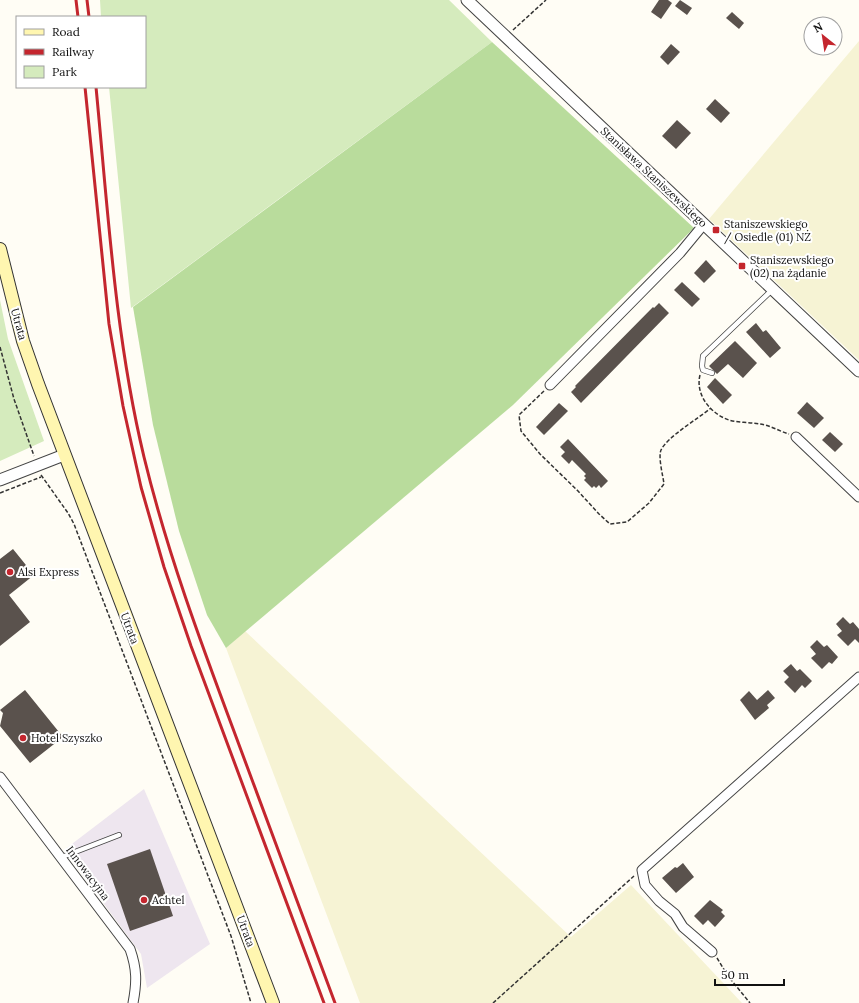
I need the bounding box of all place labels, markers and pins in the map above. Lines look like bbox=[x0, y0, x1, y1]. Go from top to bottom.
place label: Staniszewskiego / Osiedle (01) NŻ bbox=[724, 217, 811, 245]
marker: Staniszewskiego / Osiedle (01) NŻ bbox=[711, 225, 721, 235]
place label: Staniszewskiego (02) na żądanie bbox=[750, 253, 834, 281]
marker: Staniszewskiego (02) na żądanie bbox=[737, 261, 747, 271]
place label: Alsi Express bbox=[17, 565, 79, 579]
marker: Alsi Express bbox=[5, 567, 15, 577]
place label: Hotel Szyszko bbox=[31, 731, 103, 745]
marker: Hotel Szyszko bbox=[18, 733, 28, 743]
place label: Achtel bbox=[151, 893, 184, 907]
marker: Achtel bbox=[139, 895, 149, 905]

